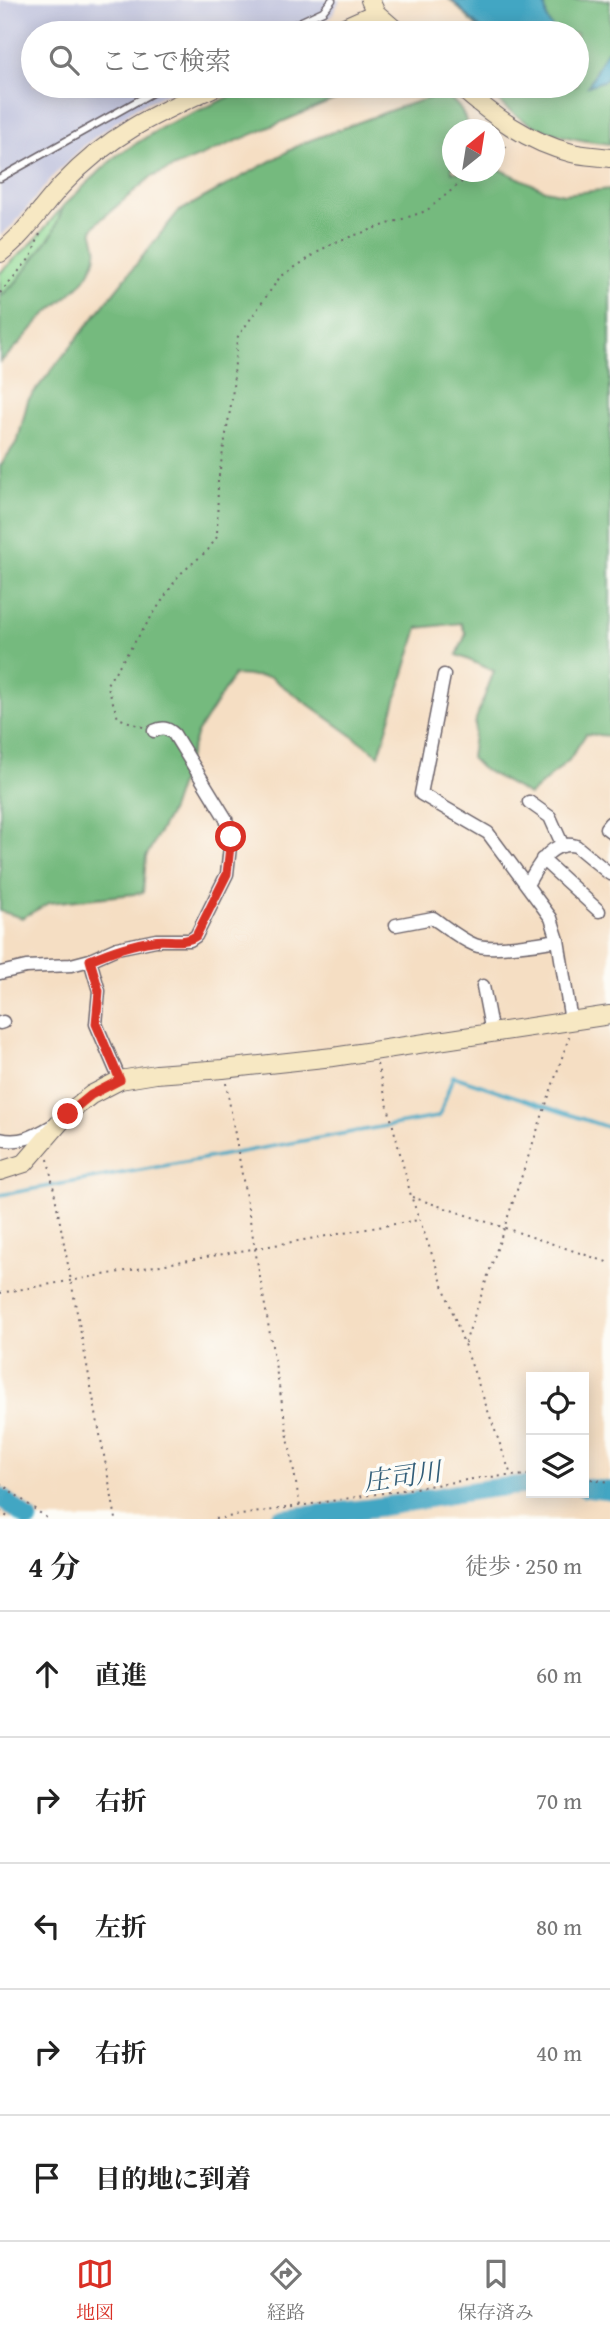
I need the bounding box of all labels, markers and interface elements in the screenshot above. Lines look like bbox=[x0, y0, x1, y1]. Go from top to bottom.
search box bbox=[21, 21, 589, 98]
icon: search bbox=[45, 41, 83, 79]
text: ここで検索 bbox=[101, 41, 231, 80]
north arrow bbox=[442, 119, 505, 182]
route start bbox=[215, 821, 246, 852]
route end bbox=[52, 1098, 83, 1129]
map controls bbox=[526, 1372, 589, 1498]
button: locate bbox=[526, 1372, 589, 1435]
button: layers bbox=[526, 1435, 589, 1498]
water label: 庄司川 bbox=[361, 1451, 446, 1501]
text: 4 分 bbox=[28, 1544, 80, 1588]
text: 徒歩 · 250 m bbox=[465, 1549, 582, 1582]
icon: ahead bbox=[28, 1655, 66, 1693]
text: 直進 bbox=[95, 1655, 147, 1694]
text: 60 m bbox=[536, 1658, 582, 1691]
icon: right bbox=[28, 1781, 66, 1819]
text: 右折 bbox=[95, 1781, 147, 1820]
text: 70 m bbox=[536, 1784, 582, 1817]
icon: left bbox=[28, 1907, 66, 1945]
text: 左折 bbox=[95, 1907, 147, 1946]
text: 80 m bbox=[536, 1910, 582, 1943]
icon: right bbox=[28, 2033, 66, 2071]
text: 右折 bbox=[95, 2033, 147, 2072]
text: 40 m bbox=[536, 2036, 582, 2069]
icon: arrive bbox=[28, 2159, 66, 2197]
text: 目的地に到着 bbox=[95, 2159, 251, 2198]
tab: 地図 bbox=[76, 2255, 114, 2326]
tab: 経路 bbox=[267, 2255, 305, 2326]
tab: 保存済み bbox=[458, 2255, 534, 2326]

